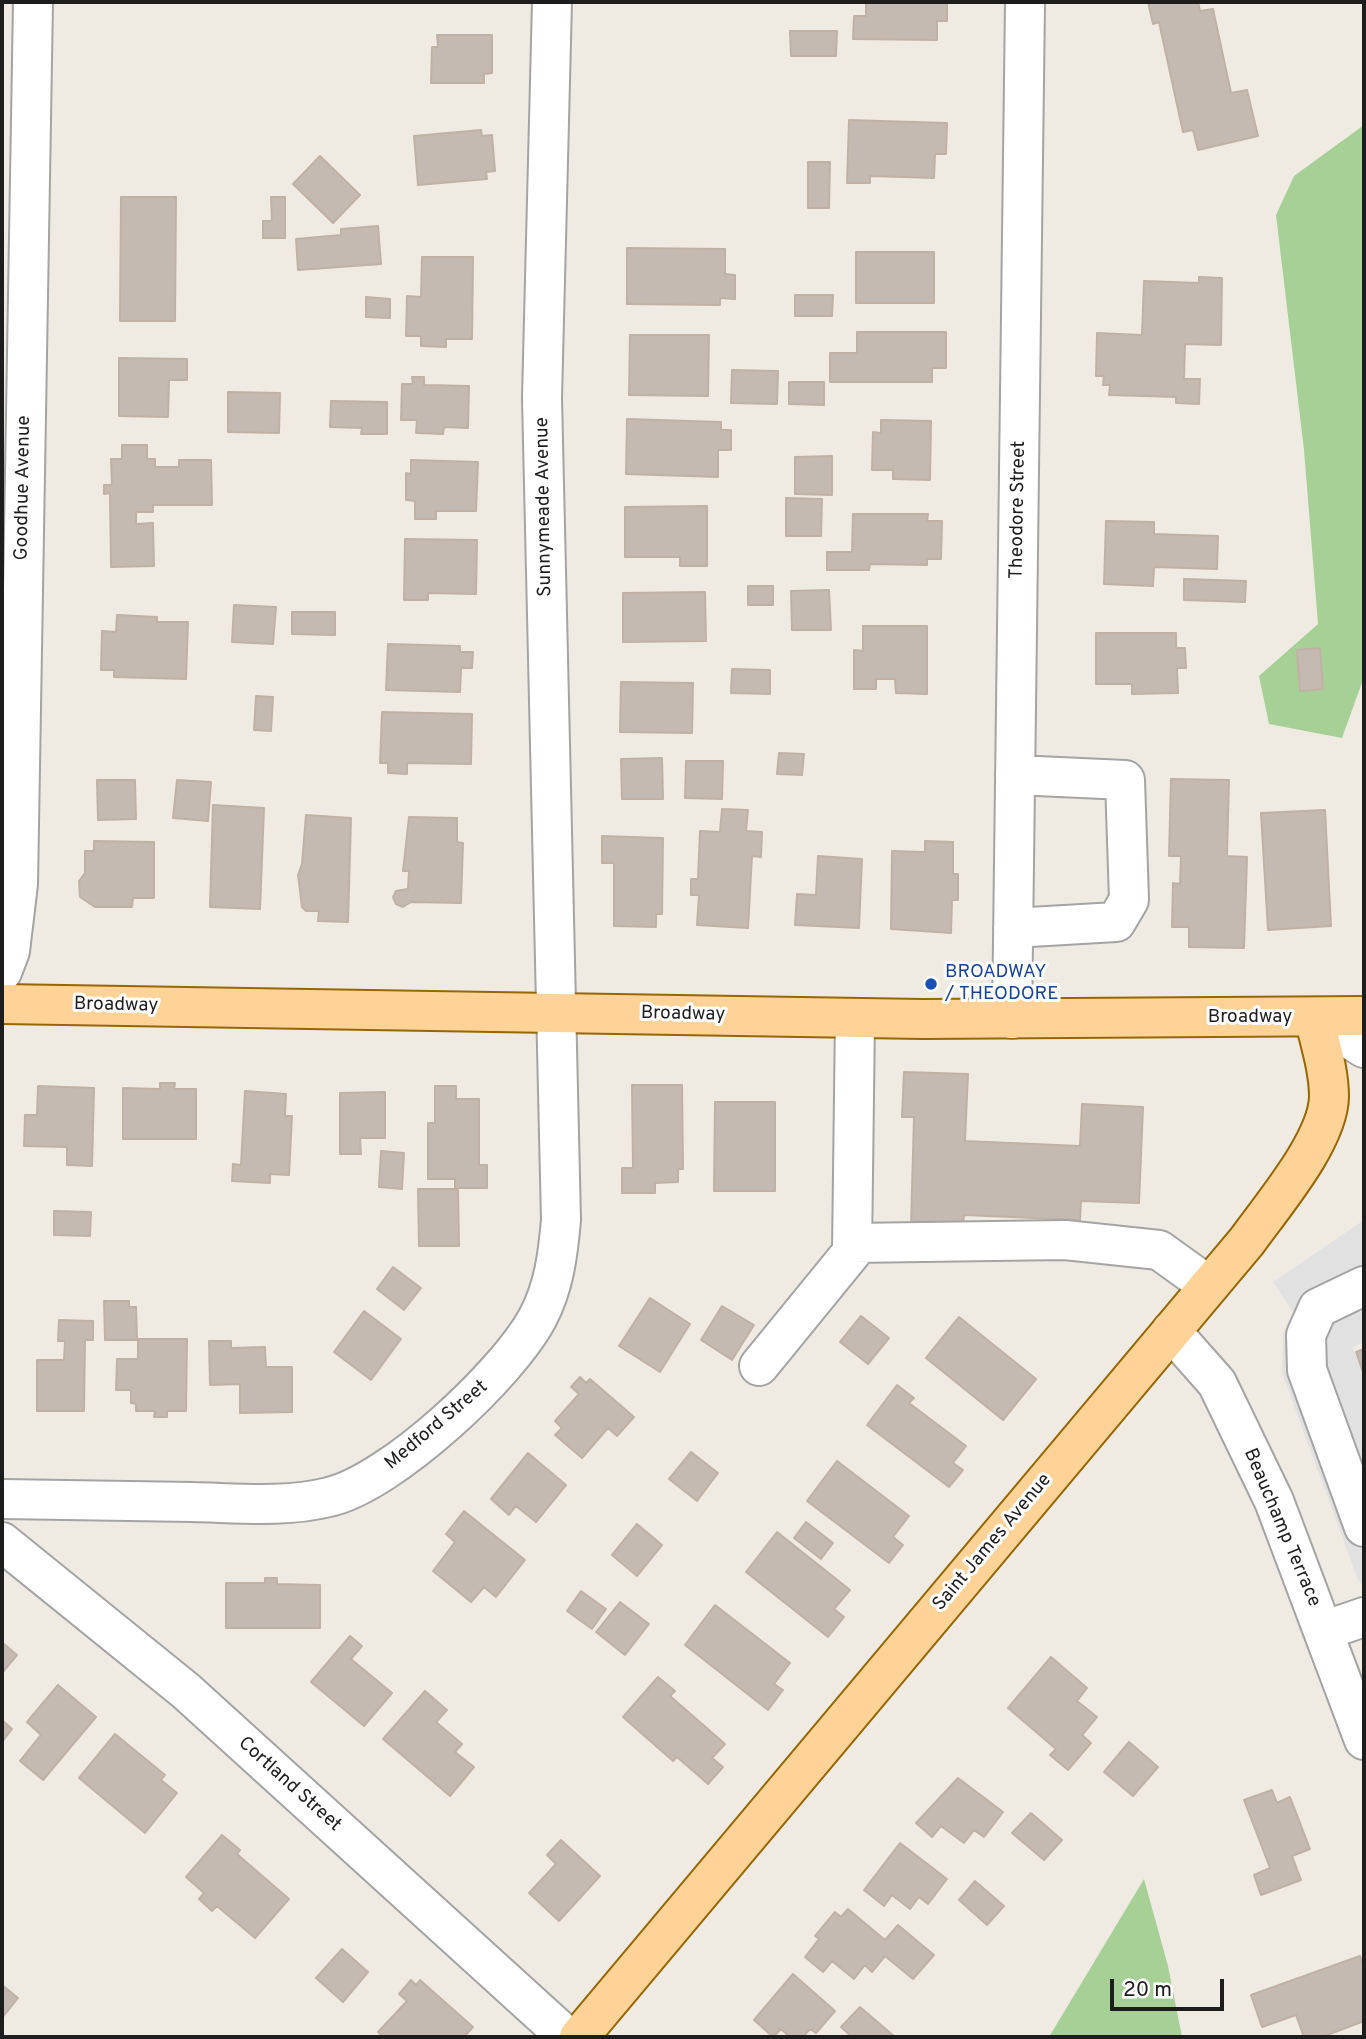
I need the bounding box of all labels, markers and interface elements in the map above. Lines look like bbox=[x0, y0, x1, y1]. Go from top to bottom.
street label: Goodhue Avenue bbox=[11, 415, 37, 561]
street label: Sunnymeade Avenue bbox=[532, 417, 558, 597]
street label: Theodore Street bbox=[1006, 440, 1032, 580]
place label: BROADWAY / THEODORE bbox=[945, 962, 1059, 1006]
marker: BROADWAY / THEODORE bbox=[923, 976, 939, 992]
street label: Broadway bbox=[73, 994, 159, 1018]
street label: Broadway bbox=[640, 1003, 726, 1027]
street label: Broadway bbox=[1208, 1007, 1292, 1029]
street label: Medford Street bbox=[381, 1376, 493, 1476]
street label: Beauchamp Terrace bbox=[1237, 1445, 1325, 1611]
street label: Saint James Avenue bbox=[929, 1470, 1057, 1616]
street label: Cortland Street bbox=[233, 1733, 345, 1837]
scale bar bbox=[1114, 1966, 1228, 2010]
text: 20 m bbox=[1123, 1977, 1172, 2004]

